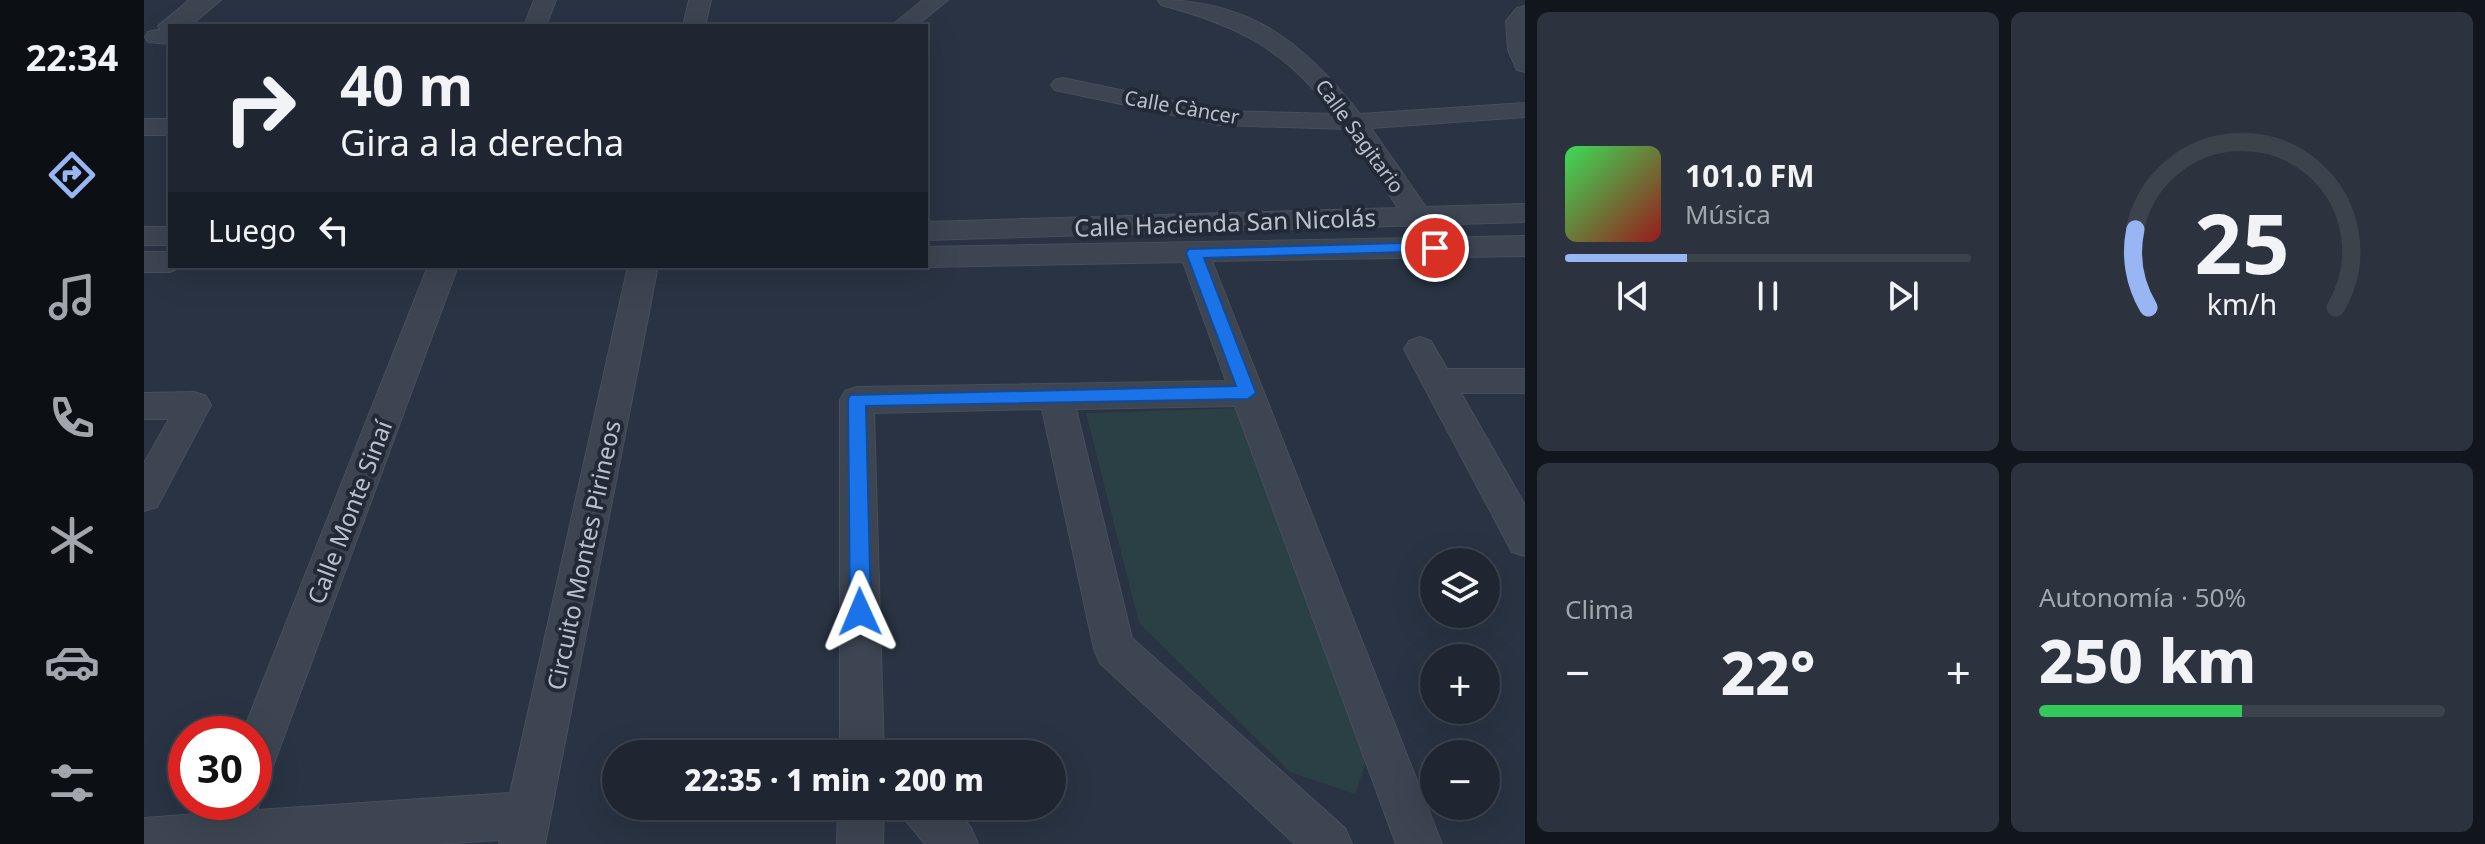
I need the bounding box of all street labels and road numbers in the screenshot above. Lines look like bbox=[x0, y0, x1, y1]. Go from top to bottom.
street label: Calle Sagitario bbox=[1310, 74, 1410, 198]
street label: Calle Càncer bbox=[1123, 84, 1241, 130]
street label: Calle Hacienda San Nicolás bbox=[1074, 200, 1376, 244]
street label: Calle Monte Sinaí bbox=[299, 415, 399, 609]
street label: Circuito Montes Pirineos bbox=[538, 417, 628, 693]

